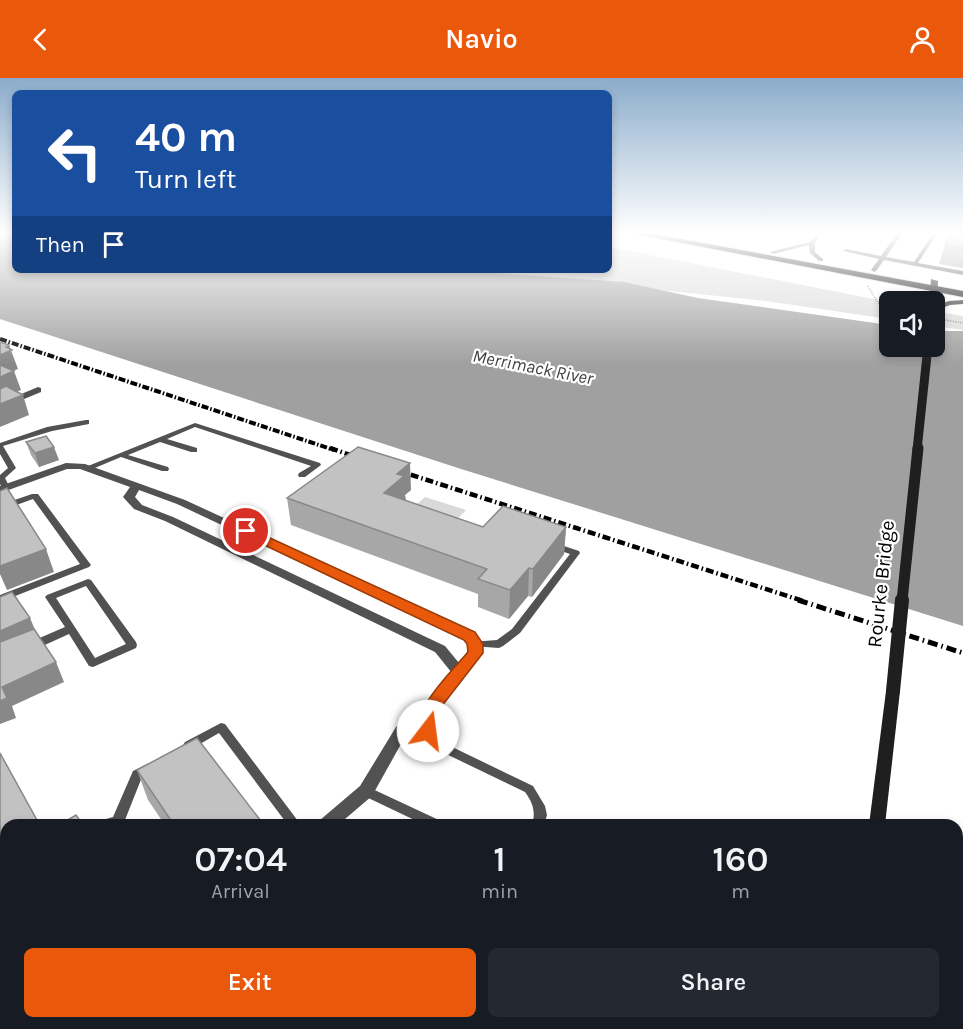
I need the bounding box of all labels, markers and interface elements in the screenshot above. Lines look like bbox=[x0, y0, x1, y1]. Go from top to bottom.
icon: back bbox=[24, 23, 57, 56]
text: Navio bbox=[445, 23, 518, 55]
icon: person bbox=[906, 23, 939, 56]
text: 40 m bbox=[135, 112, 237, 162]
icon: left bbox=[36, 114, 114, 192]
text: Turn left bbox=[135, 163, 236, 195]
icon: arrive bbox=[97, 228, 130, 261]
text: Then bbox=[36, 232, 85, 258]
map controls bbox=[879, 291, 945, 357]
button: sound bbox=[879, 291, 945, 357]
water label: Merrimack River bbox=[471, 345, 596, 390]
pin bbox=[220, 505, 271, 556]
icon: arrive bbox=[229, 514, 262, 547]
street label: Rourke Bridge bbox=[863, 519, 899, 649]
position arrow bbox=[396, 699, 460, 763]
text: 07:04 bbox=[194, 838, 287, 880]
text: 1 bbox=[493, 838, 506, 880]
text: 160 bbox=[712, 838, 769, 880]
text: Arrival bbox=[211, 880, 270, 903]
text: min bbox=[481, 880, 518, 903]
text: m bbox=[731, 880, 750, 903]
button: Exit bbox=[24, 948, 476, 1017]
button: Share bbox=[488, 948, 939, 1017]

